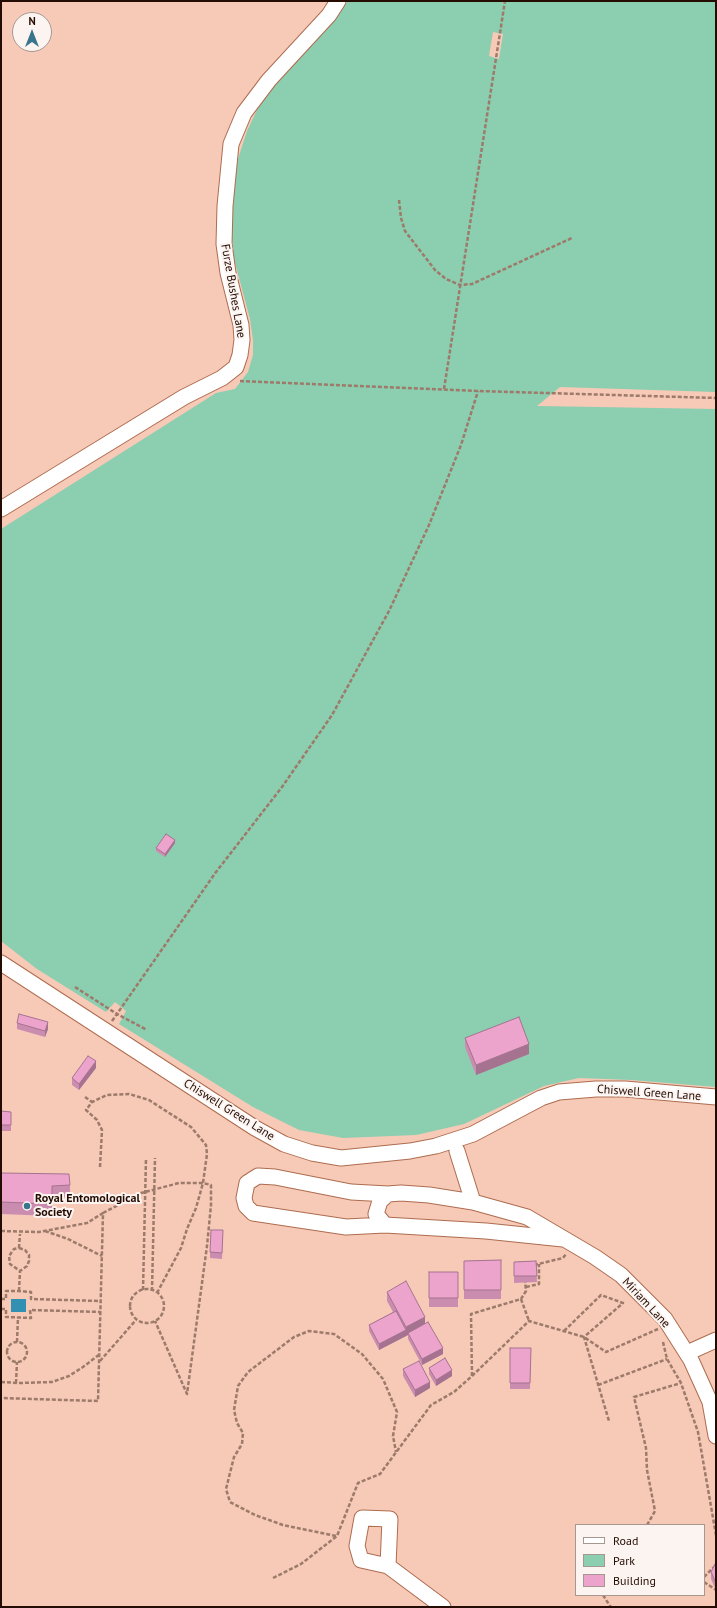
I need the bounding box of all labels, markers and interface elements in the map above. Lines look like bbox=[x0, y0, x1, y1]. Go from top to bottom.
north arrow bbox=[12, 12, 52, 52]
text: N bbox=[28, 14, 36, 28]
street label: Furze Bushes Lane bbox=[218, 243, 248, 339]
street label: Chiswell Green Lane bbox=[181, 1076, 277, 1144]
street label: Chiswell Green Lane bbox=[596, 1082, 702, 1104]
place label: Royal Entomological Society bbox=[35, 1192, 140, 1220]
marker: Royal Entomological Society bbox=[22, 1201, 32, 1211]
street label: Miriam Lane bbox=[619, 1275, 673, 1331]
legend bbox=[575, 1524, 705, 1596]
text: Road bbox=[613, 1533, 638, 1548]
text: Park bbox=[613, 1553, 635, 1568]
text: Building bbox=[613, 1573, 656, 1588]

